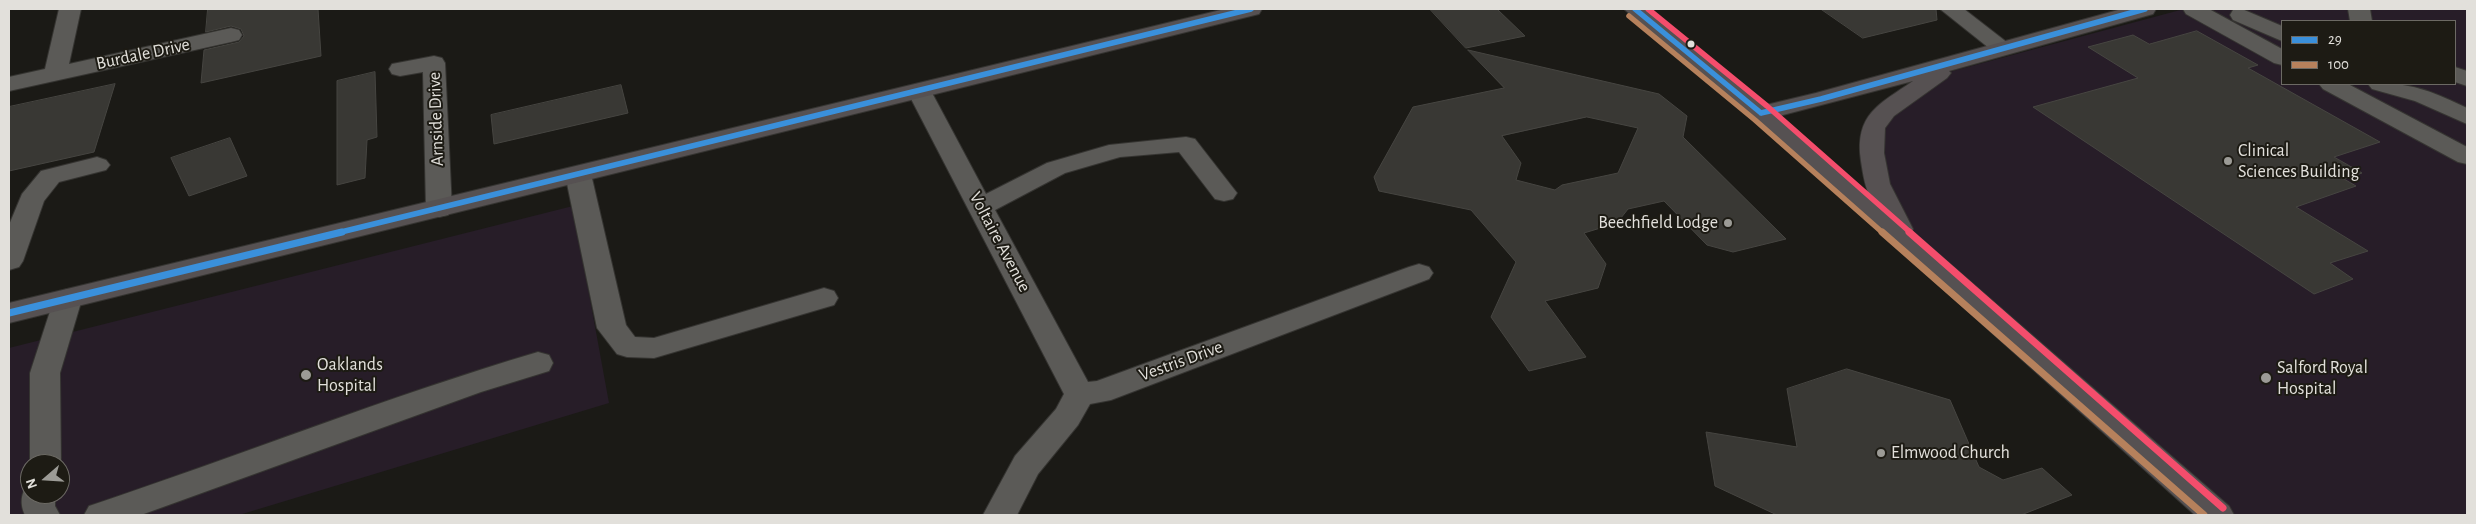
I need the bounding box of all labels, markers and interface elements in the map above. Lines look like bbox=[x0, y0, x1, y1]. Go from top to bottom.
legend bbox=[2281, 20, 2456, 85]
text: 29 bbox=[2328, 32, 2342, 47]
street label: Burdale Drive bbox=[94, 34, 192, 74]
unlabelled marker bbox=[1686, 39, 1696, 49]
text: 100 bbox=[2328, 57, 2349, 72]
street label: Arnside Drive bbox=[424, 71, 448, 167]
place label: Clinical Sciences Building bbox=[2238, 140, 2359, 182]
marker: Clinical Sciences Building bbox=[2222, 155, 2234, 167]
street label: Voltaire Avenue bbox=[965, 188, 1035, 296]
place label: Beechfield Lodge bbox=[1598, 212, 1718, 234]
marker: Beechfield Lodge bbox=[1722, 217, 1734, 229]
street label: Vestris Drive bbox=[1136, 336, 1226, 386]
place label: Oaklands Hospital bbox=[317, 354, 383, 396]
place label: Salford Royal Hospital bbox=[2277, 357, 2368, 399]
marker: Oaklands Hospital bbox=[299, 368, 313, 382]
marker: Salford Royal Hospital bbox=[2259, 371, 2273, 385]
place label: Elmwood Church bbox=[1891, 442, 2010, 464]
marker: Elmwood Church bbox=[1875, 447, 1887, 459]
north arrow bbox=[20, 454, 70, 504]
text: N bbox=[24, 477, 40, 490]

